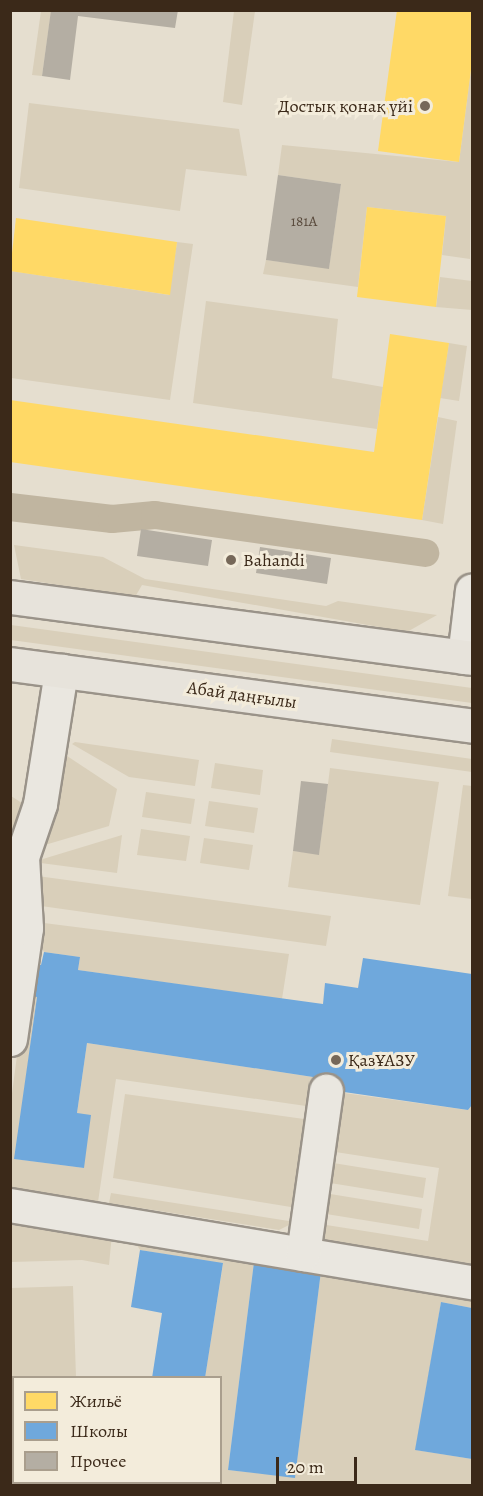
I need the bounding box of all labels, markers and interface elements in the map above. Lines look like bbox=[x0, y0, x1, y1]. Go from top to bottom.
place label: Достық қонақ үйі bbox=[278, 95, 413, 117]
marker: Достық қонақ үйі bbox=[418, 99, 432, 113]
house number: 181А bbox=[291, 213, 317, 231]
place label: Bahandi bbox=[243, 549, 305, 571]
marker: Bahandi bbox=[224, 553, 238, 567]
street label: Абай даңғылы bbox=[186, 677, 298, 713]
place label: ҚазҰАЗУ bbox=[348, 1049, 415, 1071]
marker: ҚазҰАЗУ bbox=[329, 1053, 343, 1067]
legend bbox=[12, 1376, 222, 1484]
text: Жильё bbox=[70, 1389, 122, 1413]
text: Школы bbox=[70, 1419, 128, 1443]
scale bar bbox=[279, 1445, 360, 1483]
text: Прочее bbox=[70, 1449, 126, 1473]
text: 20 m bbox=[287, 1455, 324, 1479]

